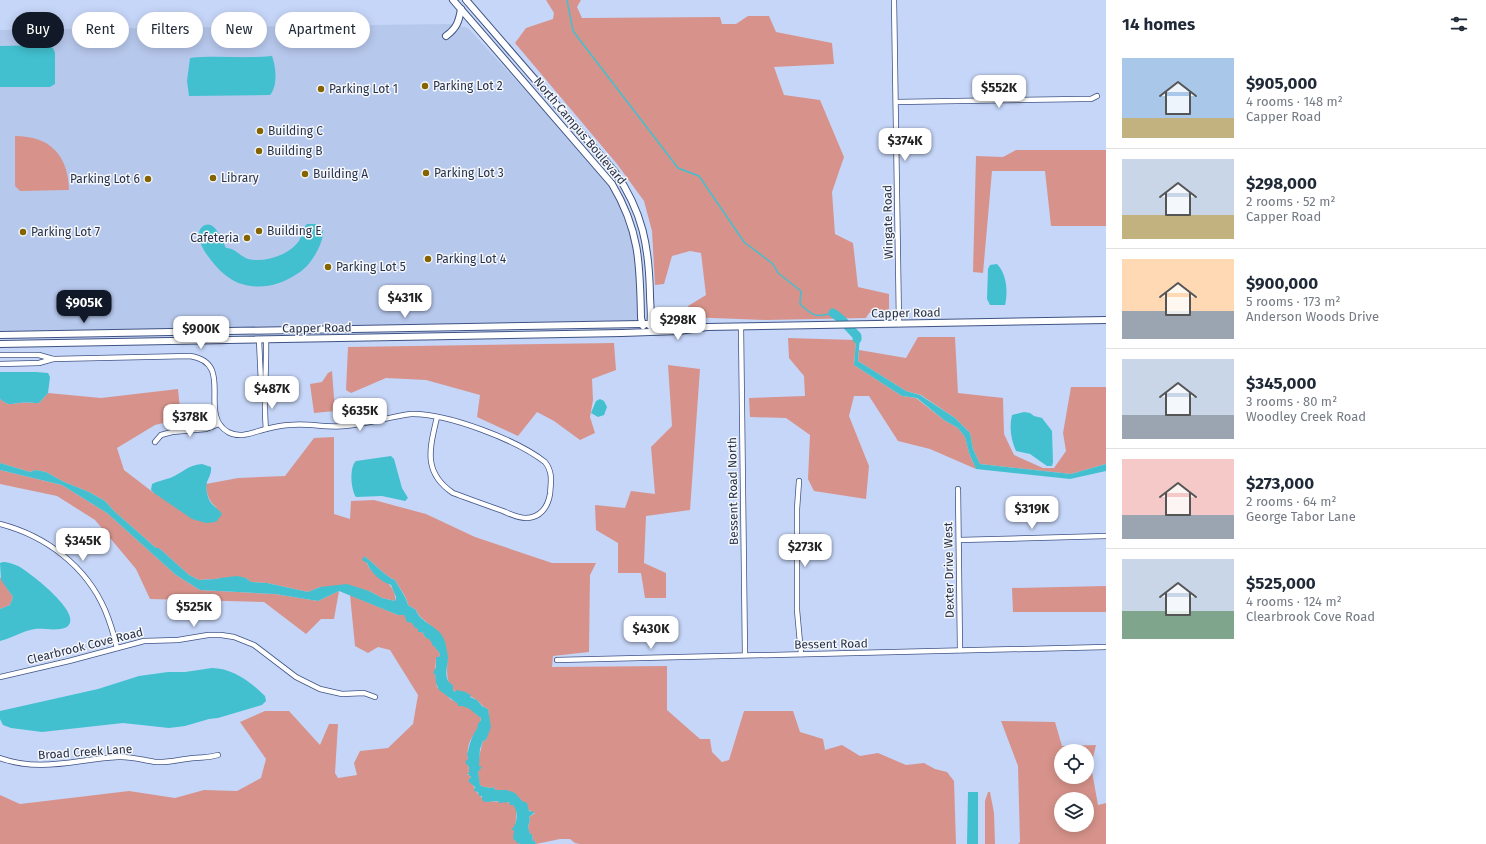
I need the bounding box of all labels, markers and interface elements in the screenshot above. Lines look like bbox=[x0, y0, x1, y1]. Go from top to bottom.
chip: Buy bbox=[12, 12, 64, 48]
chip: Rent bbox=[72, 12, 129, 48]
chip: Filters bbox=[137, 12, 203, 48]
chip: New bbox=[211, 12, 267, 48]
chip: Apartment bbox=[275, 12, 370, 48]
icon: filters bbox=[1448, 13, 1470, 35]
text: 14 homes bbox=[1122, 14, 1195, 35]
text: $905,000 bbox=[1246, 73, 1317, 94]
icon: home bbox=[1154, 74, 1202, 122]
street label: North Campus Boulevard bbox=[531, 75, 629, 187]
pin: $552K bbox=[971, 75, 1027, 109]
place label: Parking Lot 2 bbox=[433, 79, 503, 93]
text: $552K bbox=[981, 80, 1017, 95]
marker: Parking Lot 2 bbox=[420, 81, 430, 91]
place label: Parking Lot 1 bbox=[329, 82, 398, 96]
marker: Parking Lot 1 bbox=[316, 84, 326, 94]
text: 4 rooms · 148 m² bbox=[1246, 94, 1343, 109]
text: Capper Road bbox=[1246, 109, 1321, 124]
place label: Building C bbox=[268, 124, 323, 138]
marker: Building C bbox=[255, 126, 265, 136]
pin: $374K bbox=[877, 128, 933, 162]
text: $374K bbox=[888, 133, 922, 148]
place label: Building B bbox=[267, 144, 322, 158]
marker: Building B bbox=[254, 146, 264, 156]
place label: Parking Lot 3 bbox=[434, 166, 504, 180]
place label: Building A bbox=[313, 167, 368, 181]
marker: Parking Lot 3 bbox=[421, 168, 431, 178]
marker: Building A bbox=[300, 169, 310, 179]
place label: Library bbox=[221, 171, 259, 185]
place label: Parking Lot 6 bbox=[70, 172, 140, 186]
marker: Library bbox=[208, 173, 218, 183]
text: $298,000 bbox=[1246, 173, 1317, 194]
marker: Parking Lot 6 bbox=[143, 174, 153, 184]
icon: home bbox=[1154, 175, 1202, 223]
street label: Wingate Road bbox=[880, 185, 896, 259]
text: 2 rooms · 52 m² bbox=[1246, 194, 1335, 209]
text: Capper Road bbox=[1246, 209, 1321, 224]
place label: Building E bbox=[267, 224, 322, 238]
place label: Parking Lot 7 bbox=[31, 225, 100, 239]
marker: Building E bbox=[254, 226, 264, 236]
marker: Parking Lot 7 bbox=[18, 227, 28, 237]
place label: Cafeteria bbox=[190, 231, 239, 245]
marker: Cafeteria bbox=[242, 233, 252, 243]
place label: Parking Lot 4 bbox=[436, 252, 507, 266]
marker: Parking Lot 4 bbox=[423, 254, 433, 264]
place label: Parking Lot 5 bbox=[336, 260, 406, 274]
marker: Parking Lot 5 bbox=[323, 262, 333, 272]
text: $900,000 bbox=[1246, 273, 1318, 294]
icon: home bbox=[1154, 275, 1202, 323]
pin: $431K bbox=[377, 285, 433, 319]
pin: $905K bbox=[56, 290, 112, 324]
text: $431K bbox=[387, 290, 423, 305]
text: 5 rooms · 173 m² bbox=[1246, 294, 1340, 309]
text: $905K bbox=[65, 295, 103, 310]
street label: Capper Road bbox=[871, 305, 941, 321]
pin: $298K bbox=[650, 307, 706, 341]
text: Anderson Woods Drive bbox=[1246, 309, 1379, 324]
text: $298K bbox=[660, 312, 696, 327]
pin: $900K bbox=[173, 316, 229, 350]
street label: Capper Road bbox=[282, 320, 352, 336]
text: $900K bbox=[182, 321, 220, 336]
text: $345,000 bbox=[1246, 373, 1316, 394]
icon: home bbox=[1154, 375, 1202, 423]
pin: $487K bbox=[244, 376, 300, 410]
text: $487K bbox=[254, 381, 290, 396]
text: 3 rooms · 80 m² bbox=[1246, 394, 1337, 409]
pin: $635K bbox=[332, 398, 388, 432]
text: $635K bbox=[342, 403, 378, 418]
pin: $378K bbox=[162, 404, 218, 438]
text: $378K bbox=[172, 409, 208, 424]
text: Woodley Creek Road bbox=[1246, 409, 1366, 424]
street label: Bessent Road North bbox=[725, 437, 741, 545]
text: $273,000 bbox=[1246, 473, 1314, 494]
icon: home bbox=[1154, 475, 1202, 523]
text: 2 rooms · 64 m² bbox=[1246, 494, 1336, 509]
pin: $319K bbox=[1004, 496, 1060, 530]
text: $319K bbox=[1014, 501, 1050, 516]
text: George Tabor Lane bbox=[1246, 509, 1356, 524]
street label: Dexter Drive West bbox=[941, 521, 957, 618]
pin: $345K bbox=[55, 528, 111, 562]
text: $345K bbox=[65, 533, 101, 548]
pin: $273K bbox=[777, 534, 833, 568]
text: $273K bbox=[788, 539, 822, 554]
text: $525,000 bbox=[1246, 573, 1316, 594]
icon: home bbox=[1154, 575, 1202, 623]
pin: $525K bbox=[166, 594, 222, 628]
text: 4 rooms · 124 m² bbox=[1246, 594, 1342, 609]
text: $525K bbox=[176, 599, 212, 614]
text: Clearbrook Cove Road bbox=[1246, 609, 1375, 624]
pin: $430K bbox=[623, 616, 679, 650]
text: $430K bbox=[633, 621, 669, 636]
street label: Clearbrook Cove Road bbox=[26, 625, 144, 667]
street label: Bessent Road bbox=[794, 636, 868, 652]
street label: Broad Creek Lane bbox=[37, 742, 133, 762]
map controls bbox=[1054, 744, 1094, 832]
button: locate bbox=[1054, 744, 1094, 784]
button: layers bbox=[1054, 792, 1094, 832]

